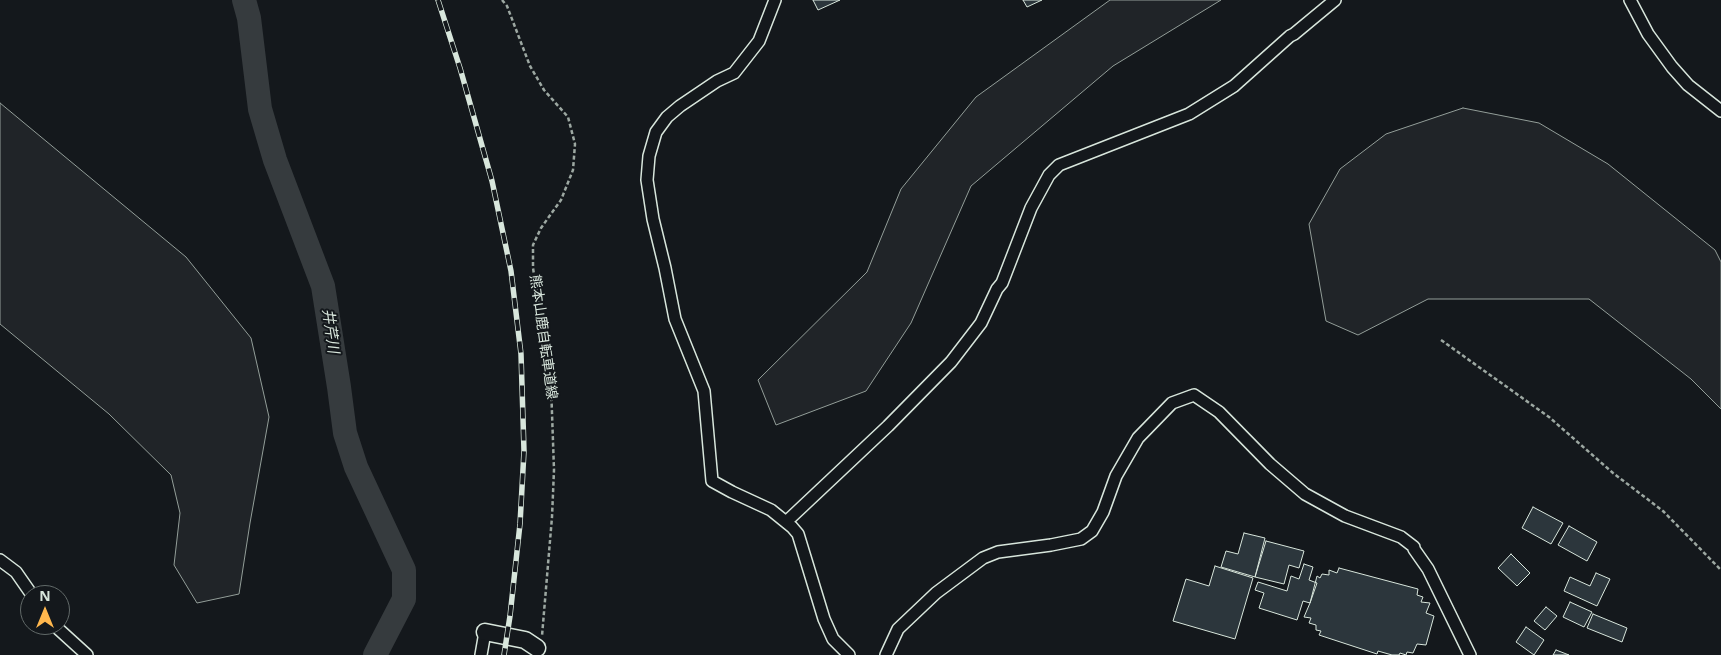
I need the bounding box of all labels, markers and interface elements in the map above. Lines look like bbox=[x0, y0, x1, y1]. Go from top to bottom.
street label: 熊本山鹿自転車道線 bbox=[526, 273, 560, 401]
water label: 井芹川 bbox=[318, 307, 342, 355]
north arrow bbox=[20, 585, 70, 635]
text: N bbox=[39, 586, 51, 605]

